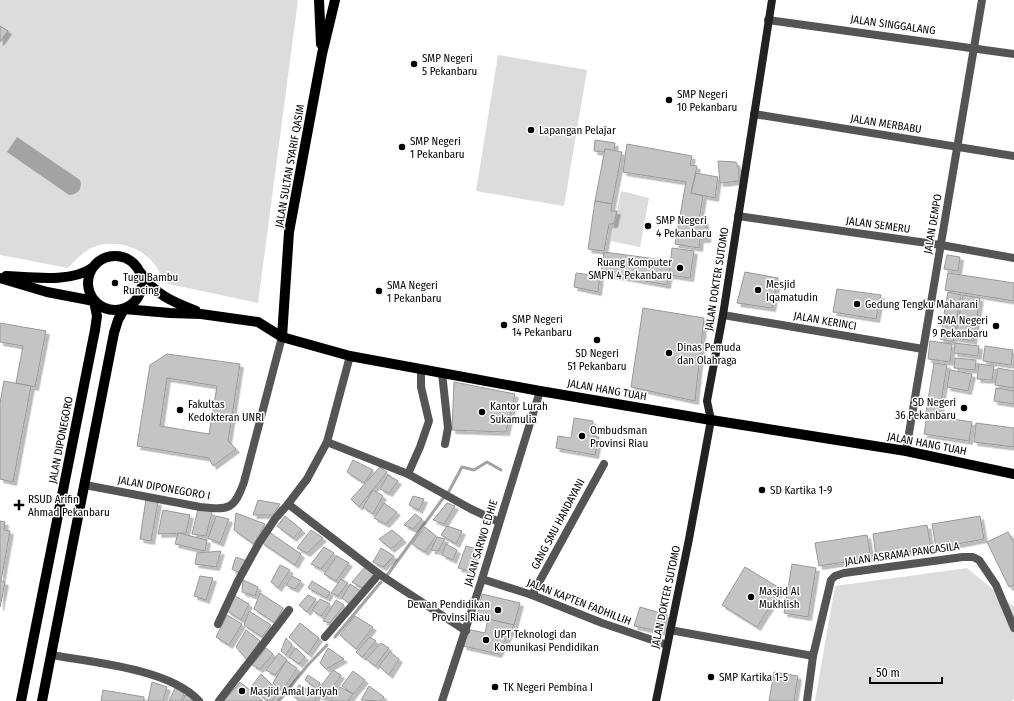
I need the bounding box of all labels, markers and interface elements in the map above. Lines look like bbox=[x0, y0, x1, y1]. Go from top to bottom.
street label: JALAN SINGGALANG bbox=[850, 13, 936, 37]
place label: SMP Negeri 5 Pekanbaru bbox=[422, 52, 477, 78]
marker: SMP Negeri 5 Pekanbaru bbox=[409, 59, 419, 69]
place label: SMP Negeri 10 Pekanbaru bbox=[677, 88, 737, 114]
marker: SMP Negeri 10 Pekanbaru bbox=[664, 95, 674, 105]
street label: JALAN SULTAN SYARIF QASIM bbox=[273, 103, 307, 229]
street label: JALAN MERBABU bbox=[849, 112, 923, 136]
place label: Lapangan Pelajar bbox=[539, 124, 616, 137]
marker: Lapangan Pelajar bbox=[526, 125, 536, 135]
place label: SMP Negeri 1 Pekanbaru bbox=[410, 135, 465, 161]
marker: SMP Negeri 1 Pekanbaru bbox=[397, 142, 407, 152]
street label: JALAN DEMPO bbox=[921, 193, 945, 255]
place label: SMP Negeri 4 Pekanbaru bbox=[656, 214, 712, 240]
street label: JALAN SEMERU bbox=[845, 214, 911, 236]
marker: SMP Negeri 4 Pekanbaru bbox=[643, 221, 653, 231]
street label: JALAN DOKTER SUTOMO bbox=[702, 226, 732, 332]
place label: Ruang Komputer SMPN 4 Pekanbaru bbox=[588, 256, 672, 282]
marker: Ruang Komputer SMPN 4 Pekanbaru bbox=[675, 263, 685, 273]
place label: Tugu Bambu Runcing bbox=[123, 271, 178, 297]
marker: Tugu Bambu Runcing bbox=[110, 278, 120, 288]
place label: Mesjid Iqamatudin bbox=[766, 278, 818, 304]
place label: SMA Negeri 1 Pekanbaru bbox=[387, 279, 442, 305]
marker: Mesjid Iqamatudin bbox=[753, 285, 763, 295]
marker: SMA Negeri 1 Pekanbaru bbox=[374, 286, 384, 296]
place label: Gedung Tengku Maharani bbox=[865, 298, 978, 311]
marker: Gedung Tengku Maharani bbox=[852, 299, 862, 309]
street label: JALAN KERINCI bbox=[792, 309, 858, 333]
place label: SMP Negeri 14 Pekanbaru bbox=[512, 313, 572, 339]
place label: SMA Negeri 9 Pekanbaru bbox=[932, 314, 988, 340]
marker: SMP Negeri 14 Pekanbaru bbox=[499, 320, 509, 330]
marker: SMA Negeri 9 Pekanbaru bbox=[991, 321, 1001, 331]
marker: SD Negeri 51 Pekanbaru bbox=[592, 335, 602, 345]
place label: Dinas Pemuda dan Olahraga bbox=[677, 341, 741, 367]
place label: SD Negeri 51 Pekanbaru bbox=[567, 347, 627, 373]
marker: Dinas Pemuda dan Olahraga bbox=[664, 348, 674, 358]
street label: JALAN HANG TUAH bbox=[566, 377, 648, 403]
street label: JALAN DIPONEGORO bbox=[46, 395, 76, 485]
place label: SD Negeri 36 Pekanbaru bbox=[895, 396, 956, 422]
place label: Fakultas Kedokteran UNRI bbox=[188, 398, 264, 424]
place label: Kantor Lurah Sukamulia bbox=[490, 400, 548, 426]
marker: SD Negeri 36 Pekanbaru bbox=[959, 403, 969, 413]
marker: Fakultas Kedokteran UNRI bbox=[175, 405, 185, 415]
marker: Kantor Lurah Sukamulia bbox=[477, 407, 487, 417]
place label: Ombudsman Provinsi Riau bbox=[590, 424, 648, 450]
street label: JALAN HANG TUAH bbox=[886, 430, 968, 458]
marker: Ombudsman Provinsi Riau bbox=[577, 431, 587, 441]
street label: JALAN DIPONEGORO I bbox=[117, 473, 211, 503]
street label: GANG SMU HANDAYANI bbox=[529, 476, 587, 572]
place label: SD Kartika 1-9 bbox=[770, 484, 832, 497]
marker: SD Kartika 1-9 bbox=[757, 485, 767, 495]
place label: RSUD Arifin Ahmad Pekanbaru bbox=[28, 493, 110, 519]
street label: JALAN SARWO EDHIE bbox=[462, 498, 500, 588]
marker: RSUD Arifin Ahmad Pekanbaru bbox=[13, 499, 25, 511]
street label: JALAN ASRAMA PANCASILA bbox=[844, 539, 960, 568]
street label: JALAN DOKTER SUTOMO bbox=[649, 544, 683, 650]
street label: JALAN KAPTEN FADHILLIH bbox=[525, 576, 633, 628]
place label: Masjid Al Mukhlish bbox=[759, 585, 800, 611]
marker: Masjid Al Mukhlish bbox=[746, 592, 756, 602]
place label: Dewan Pendidikan Provinsi Riau bbox=[407, 598, 490, 624]
marker: Dewan Pendidikan Provinsi Riau bbox=[493, 605, 503, 615]
place label: UPT Teknologi dan Komunikasi Pendidikan bbox=[494, 628, 599, 654]
marker: UPT Teknologi dan Komunikasi Pendidikan bbox=[481, 635, 491, 645]
scale bar bbox=[870, 659, 942, 685]
text: 50 m bbox=[876, 666, 900, 680]
place label: SMP Kartika 1-5 bbox=[719, 671, 788, 684]
marker: SMP Kartika 1-5 bbox=[706, 672, 716, 682]
place label: TK Negeri Pembina I bbox=[503, 681, 593, 694]
marker: TK Negeri Pembina I bbox=[490, 682, 500, 692]
place label: Masjid Amal Jariyah bbox=[250, 685, 338, 698]
marker: Masjid Amal Jariyah bbox=[237, 686, 247, 696]

